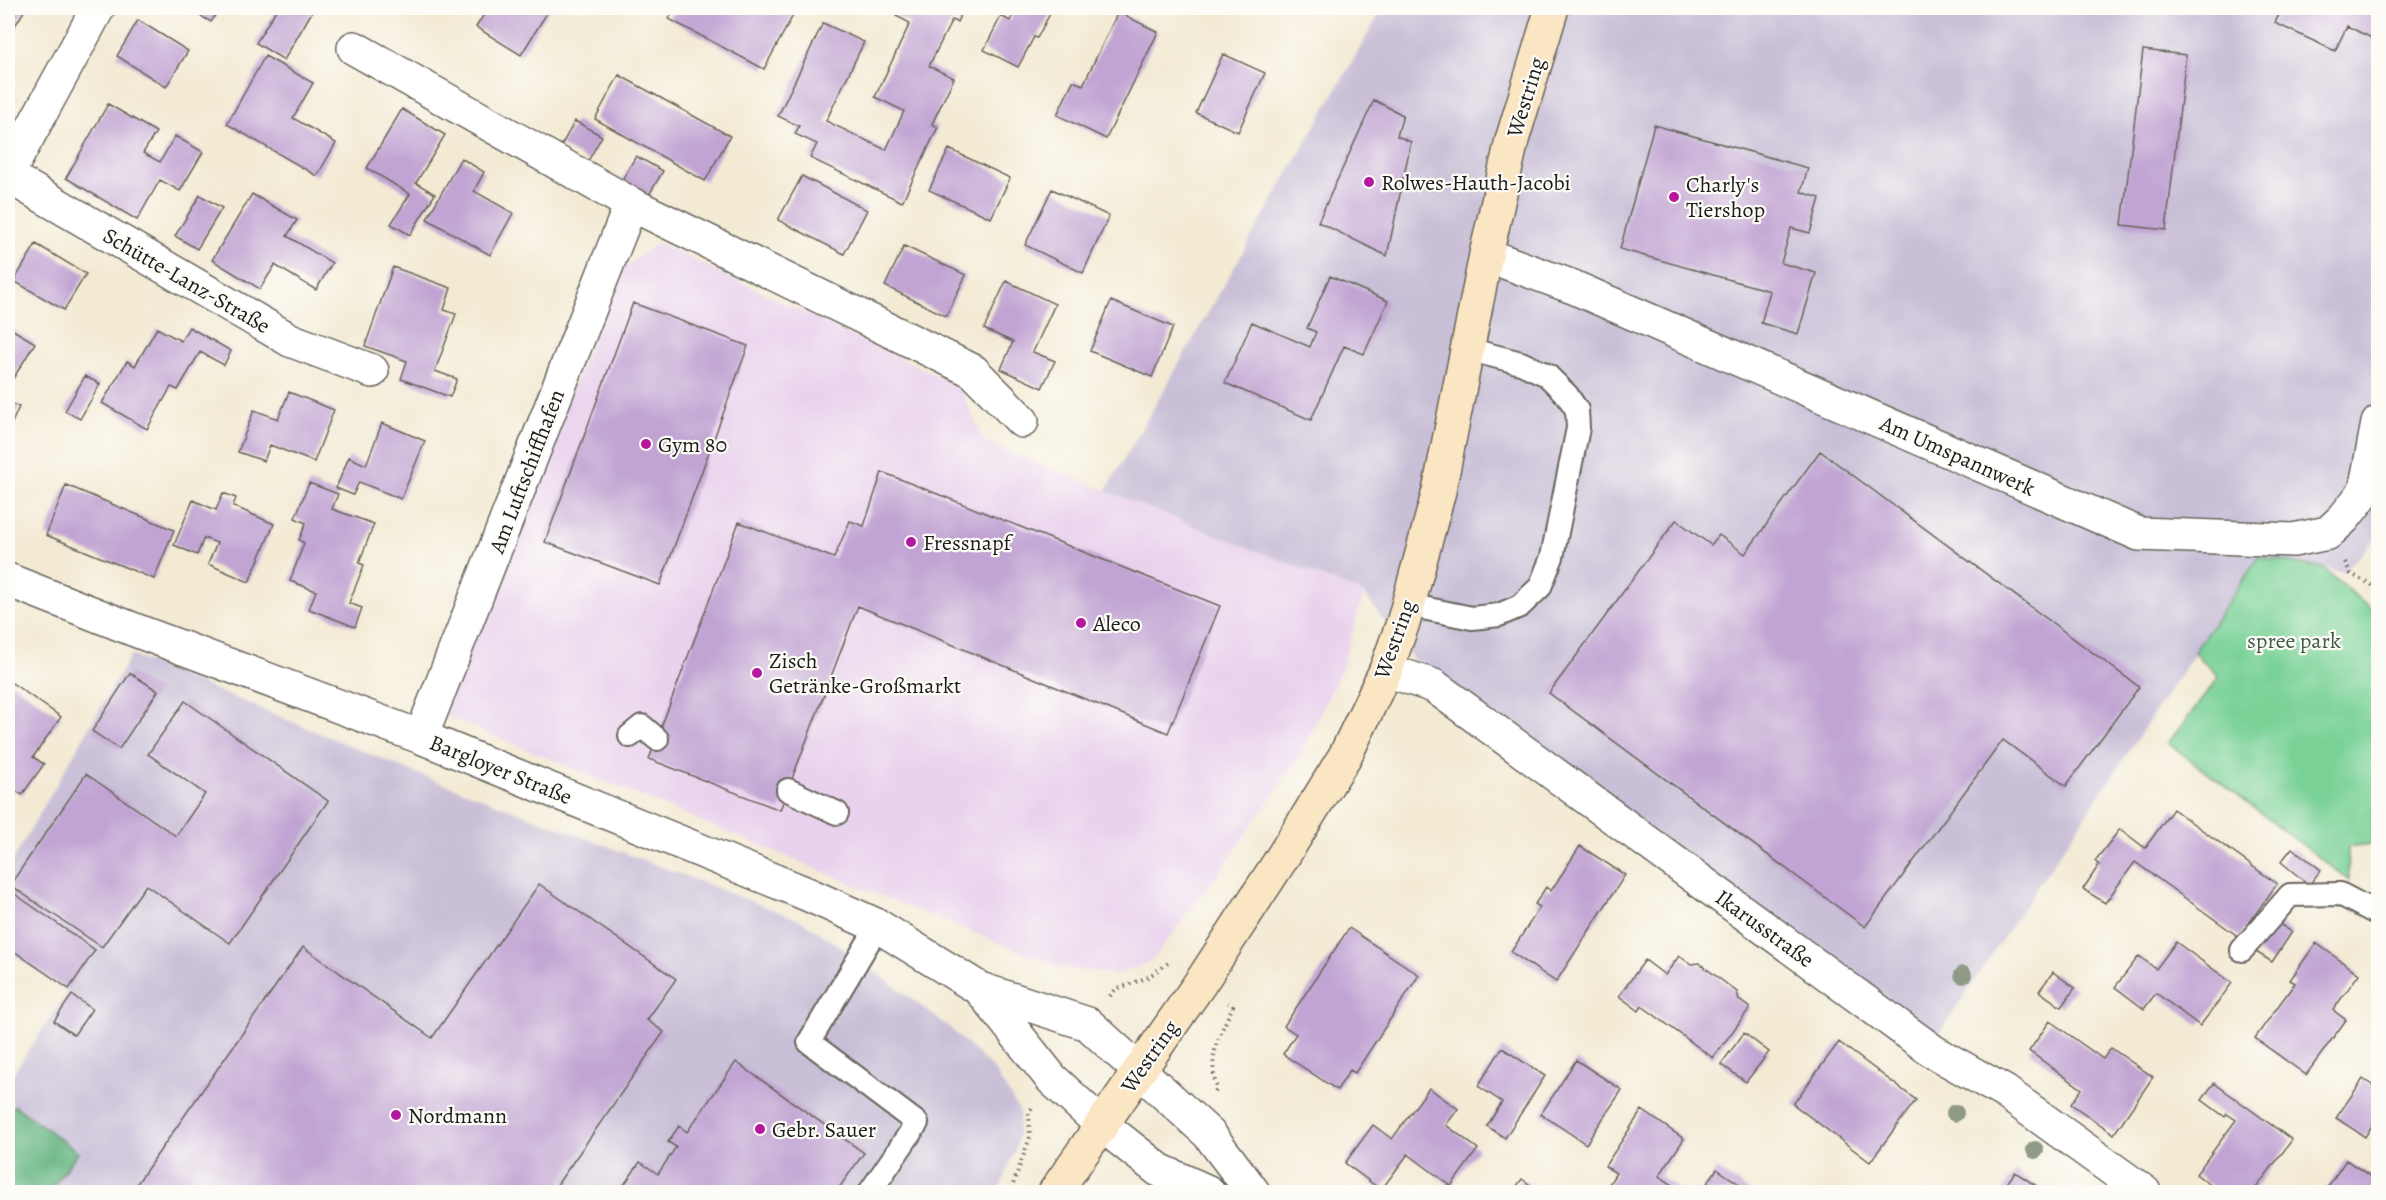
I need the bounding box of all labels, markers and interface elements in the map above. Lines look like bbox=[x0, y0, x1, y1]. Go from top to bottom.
street label: Westring bbox=[1499, 53, 1552, 142]
place label: Rolwes-Hauth-Jacobi bbox=[1381, 168, 1571, 198]
place label: Charly's Tiershop bbox=[1686, 170, 1765, 225]
marker: Rolwes-Hauth-Jacobi bbox=[1362, 175, 1376, 189]
marker: Charly's Tiershop bbox=[1667, 190, 1681, 204]
street label: Schütte-Lanz-Straße bbox=[97, 221, 276, 341]
street label: Am Luftschiffhafen bbox=[482, 385, 572, 559]
street label: Am Umspannwerk bbox=[1874, 408, 2040, 504]
place label: Gym 80 bbox=[658, 430, 727, 460]
marker: Gym 80 bbox=[639, 437, 653, 451]
place label: Fressnapf bbox=[923, 528, 1013, 558]
marker: Fressnapf bbox=[904, 535, 918, 549]
street label: Westring bbox=[1366, 595, 1423, 684]
place label: Aleco bbox=[1092, 609, 1141, 639]
marker: Aleco bbox=[1074, 616, 1088, 630]
park label: spree park bbox=[2247, 626, 2341, 656]
place label: Zisch Getränke-Großmarkt bbox=[769, 646, 961, 701]
marker: Zisch Getränke-Großmarkt bbox=[750, 666, 764, 680]
street label: Bargloyer Straße bbox=[425, 728, 576, 812]
street label: Ikarusstraße bbox=[1709, 883, 1820, 975]
street label: Westring bbox=[1113, 1014, 1186, 1100]
place label: Nordmann bbox=[408, 1101, 507, 1131]
marker: Nordmann bbox=[389, 1108, 403, 1122]
place label: Gebr. Sauer bbox=[772, 1115, 876, 1145]
marker: Gebr. Sauer bbox=[753, 1122, 767, 1136]

